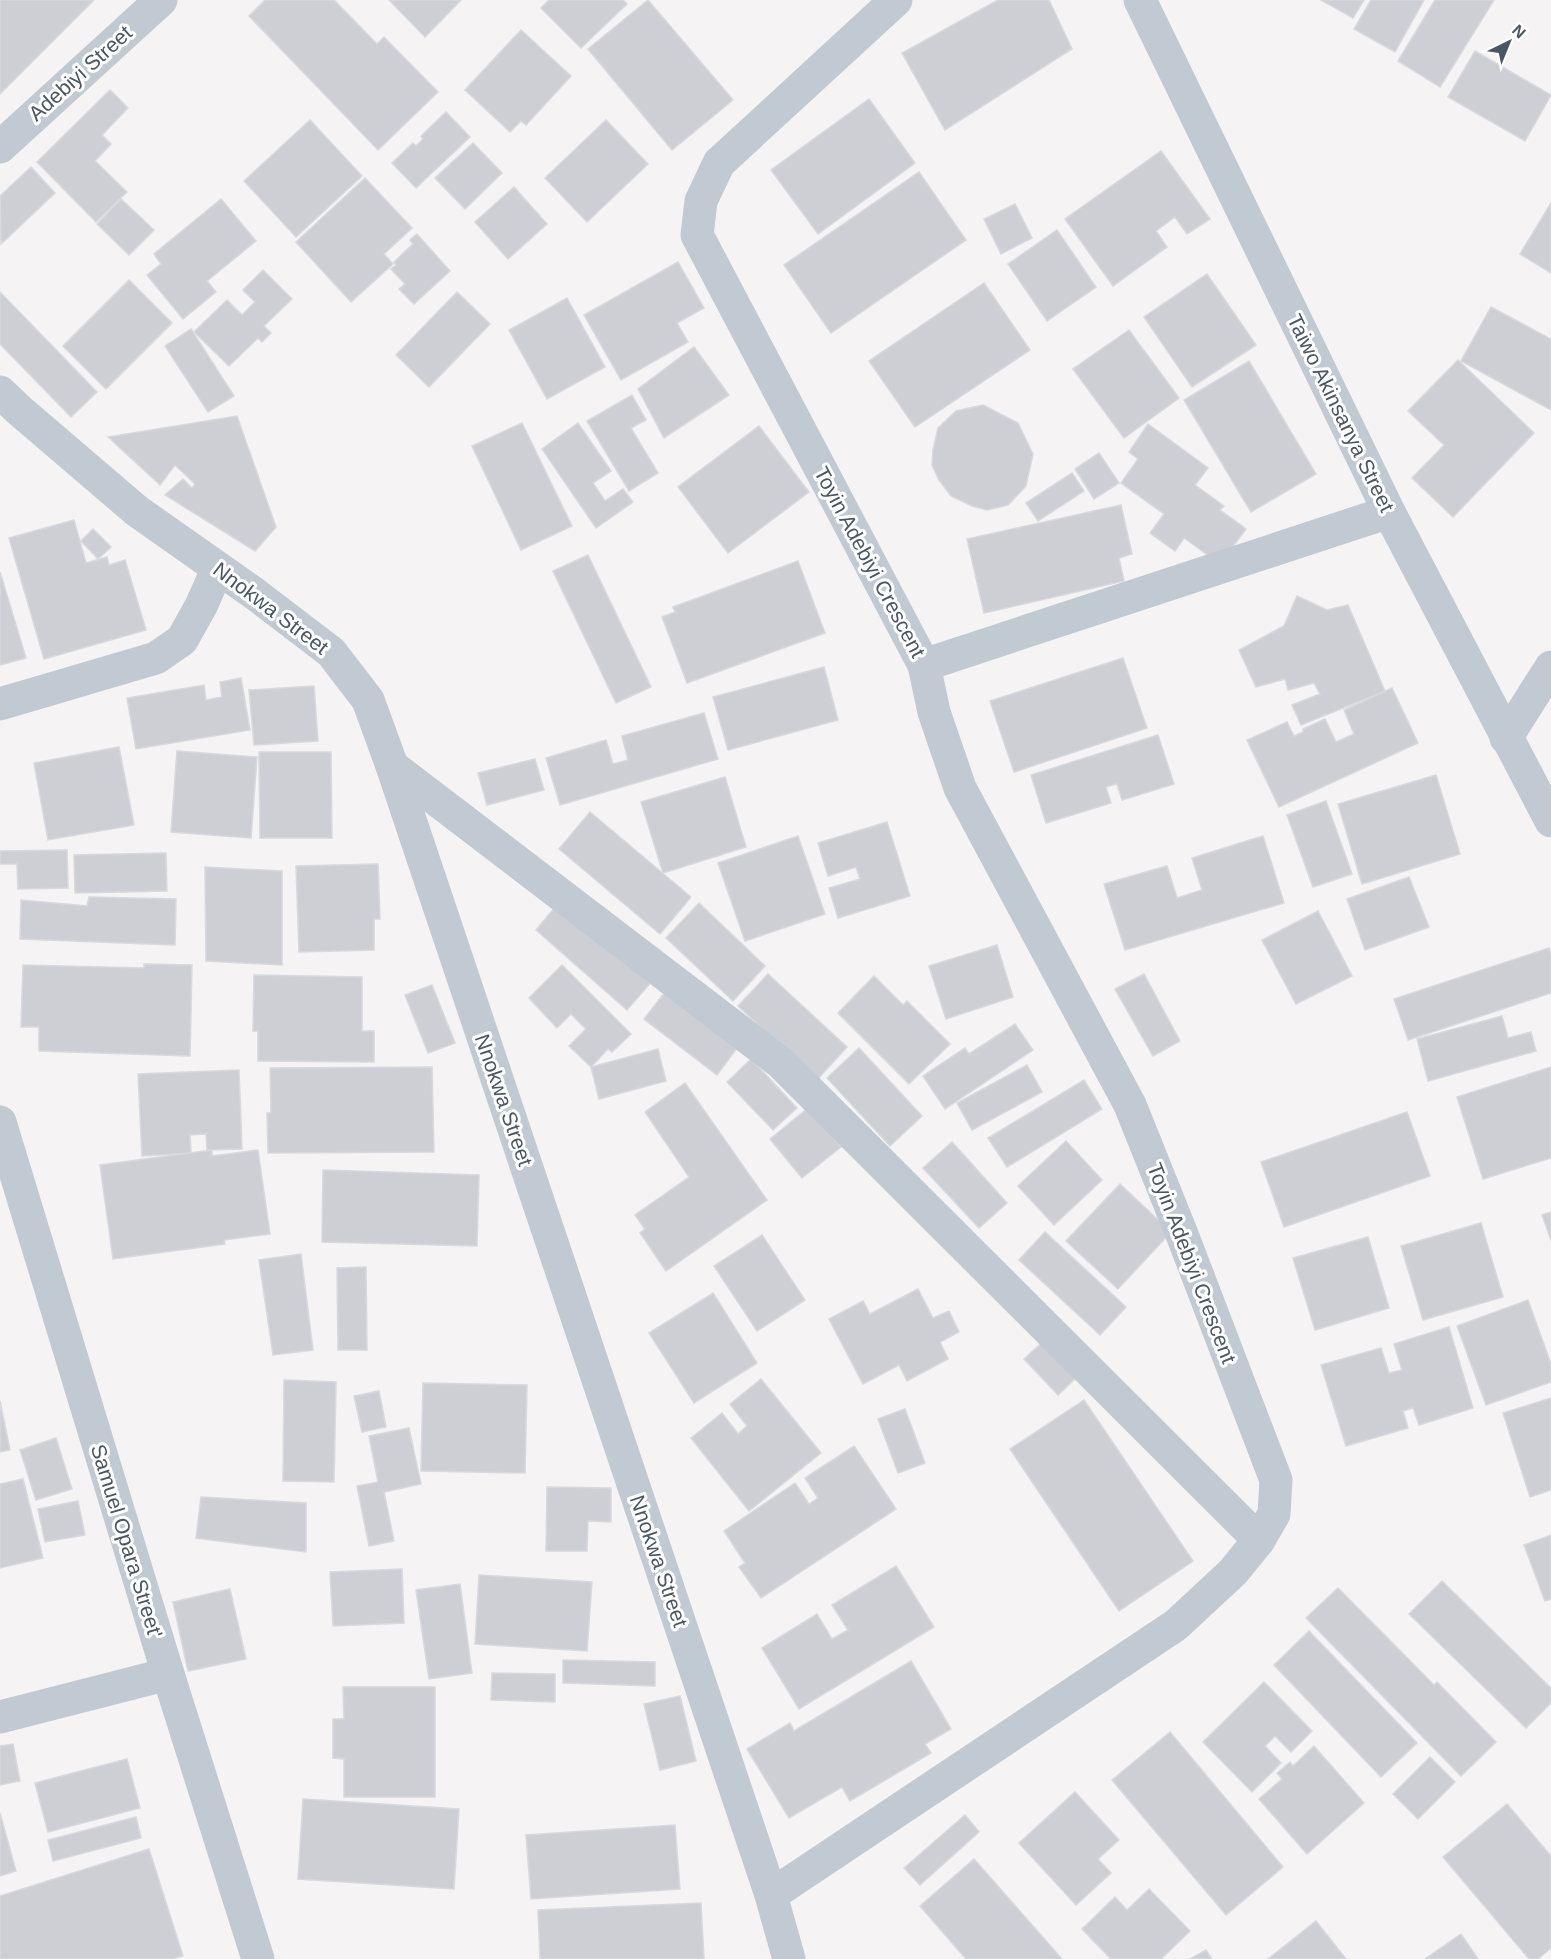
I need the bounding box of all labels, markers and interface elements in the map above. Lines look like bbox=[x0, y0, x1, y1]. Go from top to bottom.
north arrow bbox=[1479, 12, 1539, 72]
street label: Adebiyi Street bbox=[24, 21, 136, 125]
text: N bbox=[1509, 21, 1529, 42]
street label: Taiwo Akinsanya Street bbox=[1283, 310, 1399, 516]
street label: Toyin Adebiyi Crescent bbox=[810, 463, 930, 661]
street label: Nnokwa Street bbox=[209, 557, 333, 659]
street label: Nnokwa Street bbox=[471, 1031, 537, 1169]
street label: Toyin Adebiyi Crescent bbox=[1143, 1160, 1241, 1366]
street label: Samuel Opara Street' bbox=[87, 1441, 167, 1641]
street label: Nnokwa Street bbox=[626, 1492, 692, 1630]

